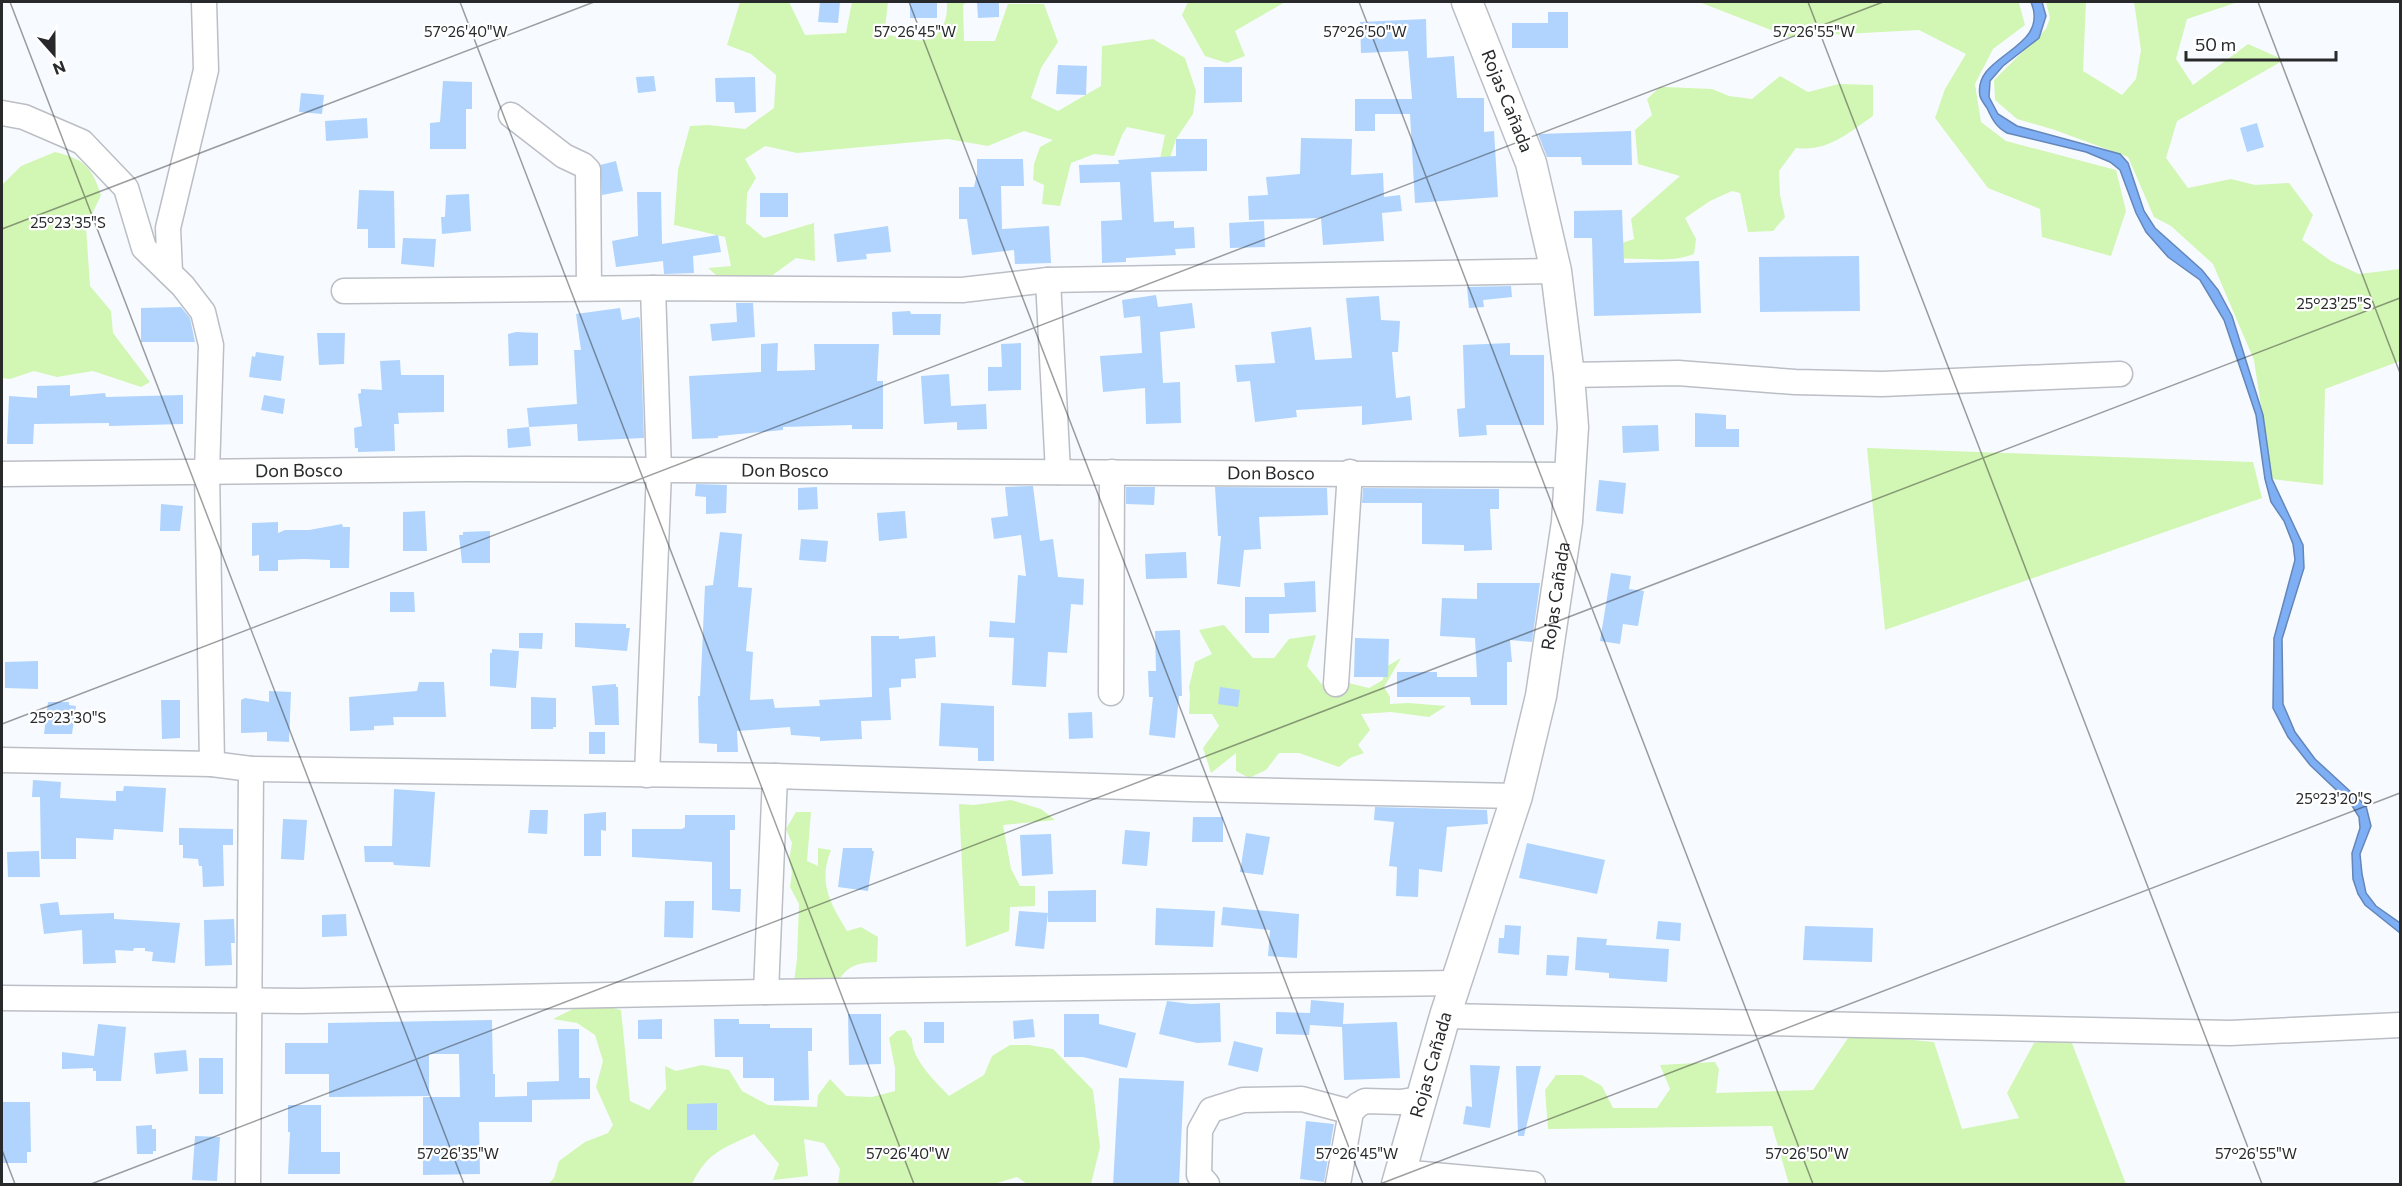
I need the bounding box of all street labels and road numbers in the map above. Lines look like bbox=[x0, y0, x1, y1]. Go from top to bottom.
street label: Rojas Cañada bbox=[1477, 46, 1539, 155]
street label: Don Bosco bbox=[255, 458, 343, 481]
street label: Don Bosco bbox=[741, 458, 829, 481]
street label: Don Bosco bbox=[1227, 461, 1315, 484]
street label: Rojas Cañada bbox=[1536, 540, 1574, 652]
street label: Rojas Cañada bbox=[1405, 1009, 1456, 1120]

